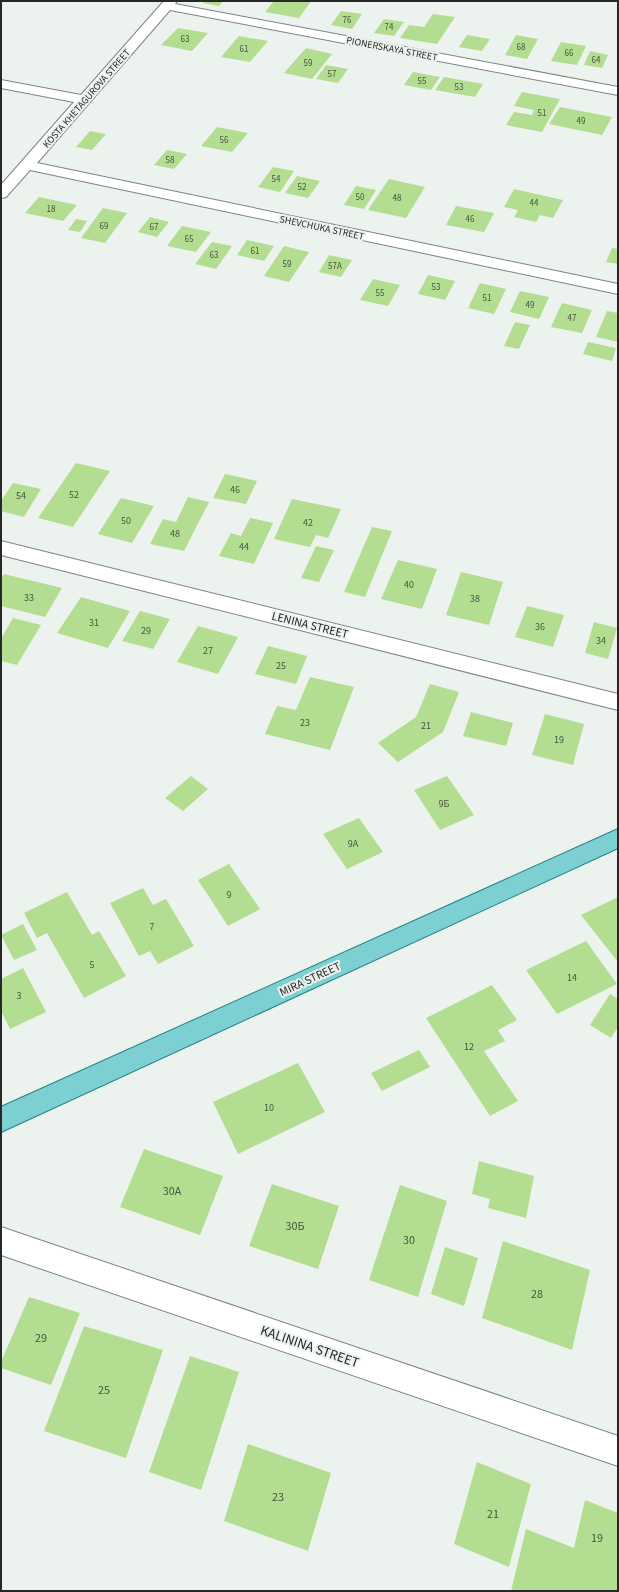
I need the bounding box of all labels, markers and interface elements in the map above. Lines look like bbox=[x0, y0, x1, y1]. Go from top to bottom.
house number: 76 bbox=[343, 14, 352, 27]
house number: 74 bbox=[385, 21, 394, 34]
house number: 63 bbox=[181, 33, 190, 46]
street label: PIONERSKAYA STREET bbox=[345, 33, 439, 65]
house number: 68 bbox=[517, 41, 526, 54]
house number: 61 bbox=[240, 43, 248, 56]
street label: KOSTA KHETAGUROVA STREET bbox=[40, 46, 134, 151]
house number: 66 bbox=[565, 47, 574, 60]
house number: 64 bbox=[592, 54, 601, 67]
house number: 59 bbox=[304, 57, 313, 70]
house number: 57 bbox=[328, 68, 337, 81]
house number: 55 bbox=[418, 75, 427, 88]
house number: 53 bbox=[455, 81, 464, 94]
house number: 51 bbox=[538, 107, 546, 120]
house number: 49 bbox=[577, 115, 586, 128]
house number: 56 bbox=[220, 134, 229, 147]
house number: 58 bbox=[166, 154, 175, 167]
house number: 54 bbox=[272, 173, 281, 186]
house number: 52 bbox=[298, 181, 307, 194]
house number: 50 bbox=[356, 191, 365, 204]
house number: 48 bbox=[393, 192, 402, 205]
house number: 44 bbox=[530, 197, 539, 210]
house number: 18 bbox=[47, 203, 56, 216]
street label: SHEVCHUKA STREET bbox=[278, 212, 366, 244]
house number: 46 bbox=[466, 213, 475, 226]
house number: 69 bbox=[100, 220, 109, 233]
house number: 67 bbox=[150, 221, 159, 234]
house number: 65 bbox=[185, 233, 194, 246]
house number: 61 bbox=[251, 245, 259, 258]
house number: 63 bbox=[210, 249, 219, 262]
house number: 59 bbox=[283, 258, 292, 271]
house number: 57А bbox=[328, 260, 342, 273]
house number: 53 bbox=[432, 281, 441, 294]
house number: 55 bbox=[376, 287, 385, 300]
house number: 51 bbox=[483, 292, 491, 305]
house number: 49 bbox=[526, 299, 535, 312]
house number: 47 bbox=[568, 312, 577, 325]
house number: 46 bbox=[230, 483, 240, 497]
house number: 52 bbox=[69, 488, 79, 502]
house number: 54 bbox=[16, 489, 26, 503]
house number: 50 bbox=[121, 514, 131, 528]
house number: 42 bbox=[303, 516, 313, 530]
house number: 48 bbox=[170, 527, 180, 541]
house number: 44 bbox=[239, 540, 249, 554]
house number: 40 bbox=[404, 578, 414, 592]
house number: 33 bbox=[24, 591, 34, 605]
house number: 38 bbox=[470, 592, 480, 606]
street label: LENINA STREET bbox=[270, 608, 350, 643]
house number: 31 bbox=[89, 616, 99, 630]
house number: 36 bbox=[535, 620, 545, 634]
house number: 29 bbox=[141, 624, 151, 638]
house number: 34 bbox=[596, 634, 606, 648]
house number: 27 bbox=[203, 644, 213, 658]
house number: 25 bbox=[276, 659, 286, 673]
house number: 23 bbox=[300, 716, 310, 730]
house number: 21 bbox=[421, 719, 431, 733]
house number: 19 bbox=[554, 733, 564, 747]
house number: 9Б bbox=[439, 797, 450, 811]
house number: 9А bbox=[348, 837, 359, 851]
house number: 9 bbox=[227, 888, 232, 902]
house number: 7 bbox=[150, 920, 155, 934]
house number: 5 bbox=[90, 958, 95, 972]
street label: MIRA STREET bbox=[277, 958, 344, 1001]
house number: 14 bbox=[567, 971, 577, 985]
house number: 3 bbox=[17, 989, 22, 1003]
house number: 12 bbox=[464, 1040, 474, 1054]
house number: 10 bbox=[264, 1101, 274, 1115]
house number: 30А bbox=[163, 1183, 182, 1200]
house number: 30Б bbox=[286, 1218, 304, 1235]
house number: 30 bbox=[403, 1232, 415, 1249]
house number: 28 bbox=[531, 1286, 543, 1303]
street label: KALININA STREET bbox=[258, 1321, 362, 1373]
house number: 29 bbox=[35, 1330, 47, 1347]
house number: 25 bbox=[98, 1382, 110, 1399]
house number: 23 bbox=[272, 1489, 284, 1506]
house number: 21 bbox=[487, 1506, 499, 1523]
house number: 19 bbox=[591, 1530, 603, 1547]

